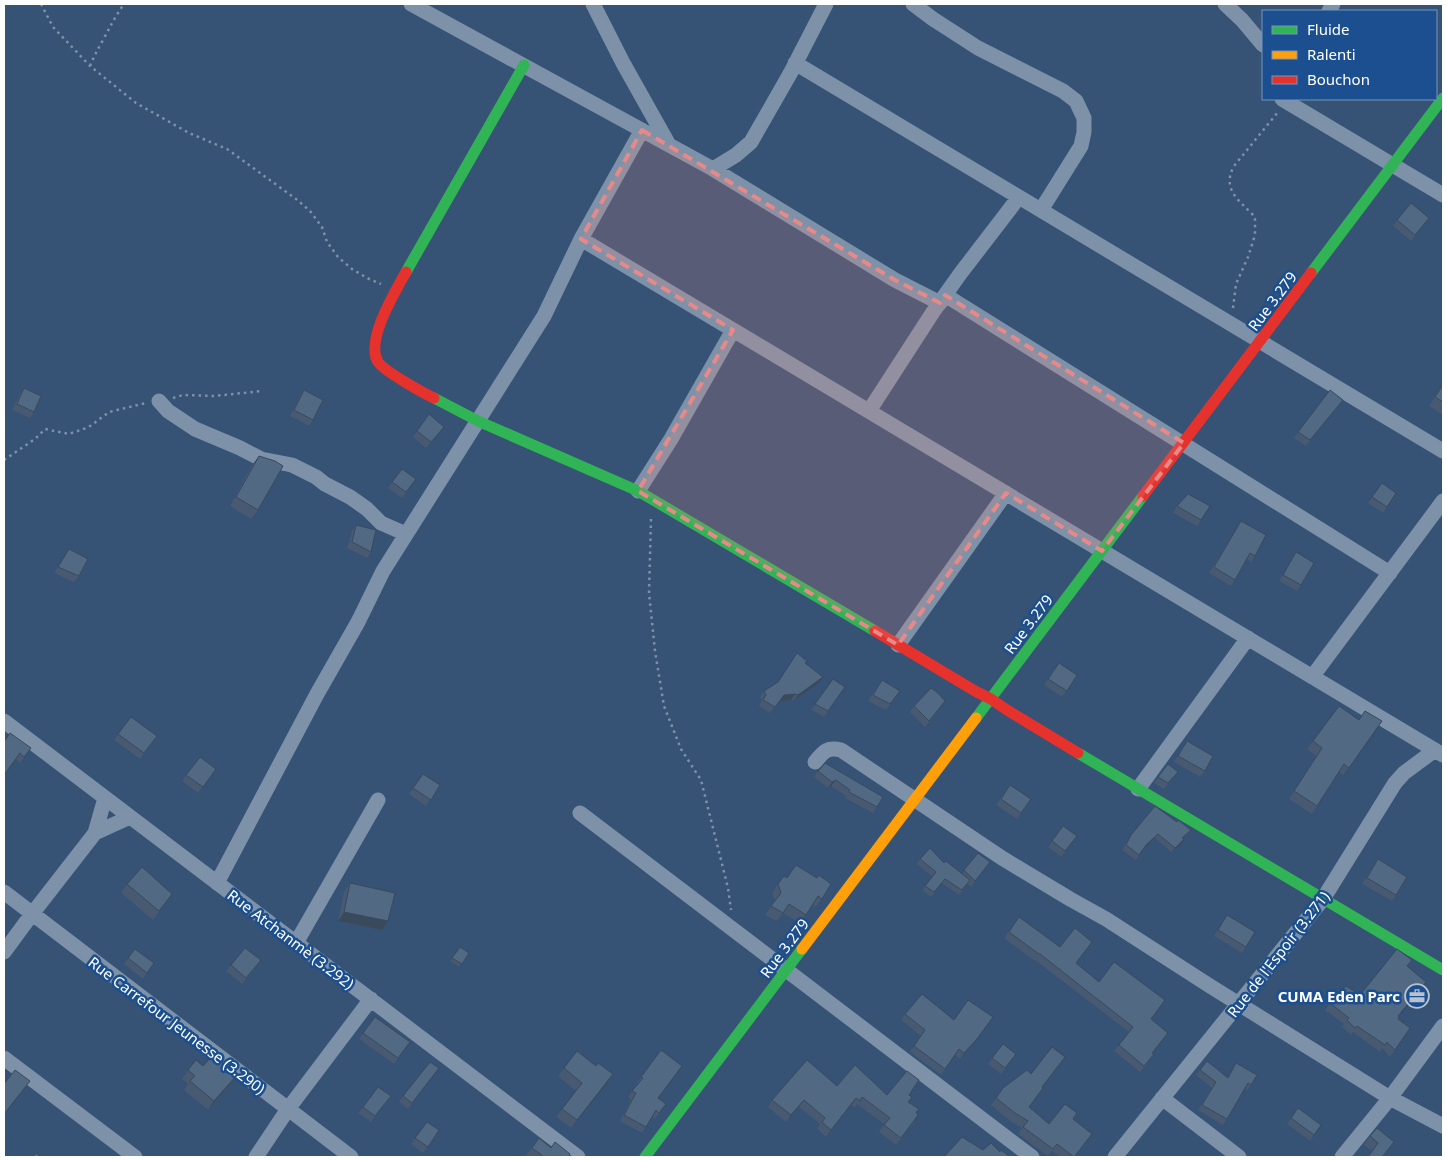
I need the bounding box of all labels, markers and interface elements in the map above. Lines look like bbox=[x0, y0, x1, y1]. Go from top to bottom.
legend bbox=[1262, 10, 1437, 100]
text: Fluide bbox=[1307, 19, 1349, 39]
text: Ralenti bbox=[1307, 44, 1356, 64]
text: Bouchon bbox=[1307, 69, 1370, 89]
street label: Rue 3.279 bbox=[1243, 267, 1301, 335]
street label: Rue 3.279 bbox=[999, 590, 1057, 658]
street label: Rue Atchanmè (3.292) bbox=[224, 885, 358, 993]
street label: Rue de l'Espoir (3.271) bbox=[1222, 887, 1334, 1021]
street label: Rue 3.279 bbox=[755, 914, 813, 982]
street label: Rue Carrefour Jeunesse (3.290) bbox=[84, 952, 270, 1098]
office icon: CUMA Eden Parc bbox=[1404, 983, 1430, 1009]
place label: CUMA Eden Parc bbox=[1278, 986, 1400, 1006]

